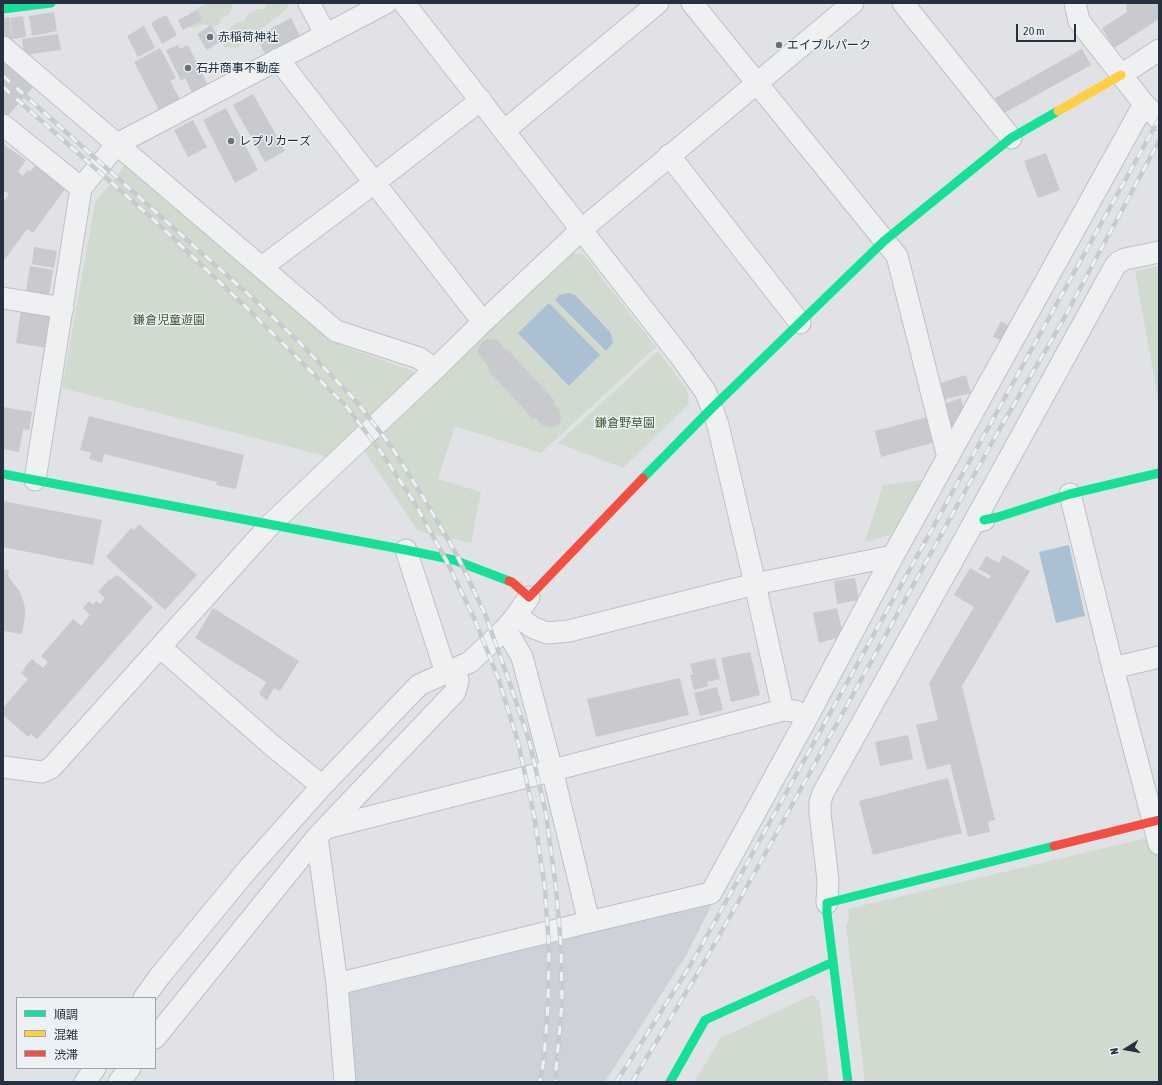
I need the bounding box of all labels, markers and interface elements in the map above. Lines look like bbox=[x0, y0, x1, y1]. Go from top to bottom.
scale bar bbox=[1018, 16, 1078, 42]
text: 20 m bbox=[1023, 24, 1045, 38]
place label: 赤稲荷神社 bbox=[218, 30, 278, 44]
marker: 赤稲荷神社 bbox=[205, 32, 215, 42]
place label: エイブルパーク bbox=[787, 38, 871, 52]
marker: エイブルパーク bbox=[774, 40, 784, 50]
place label: 石井商事不動産 bbox=[196, 61, 280, 75]
marker: 石井商事不動産 bbox=[183, 63, 193, 73]
place label: レプリカーズ bbox=[239, 134, 311, 148]
marker: レプリカーズ bbox=[226, 136, 236, 146]
park label: 鎌倉児童遊園 bbox=[133, 313, 205, 327]
park label: 鎌倉野草園 bbox=[595, 416, 655, 430]
legend bbox=[16, 997, 156, 1069]
text: 順調 bbox=[54, 1008, 78, 1022]
text: 混雑 bbox=[54, 1028, 78, 1042]
north arrow bbox=[1106, 1029, 1146, 1069]
text: N bbox=[1108, 1047, 1121, 1056]
text: 渋滞 bbox=[54, 1048, 78, 1062]

